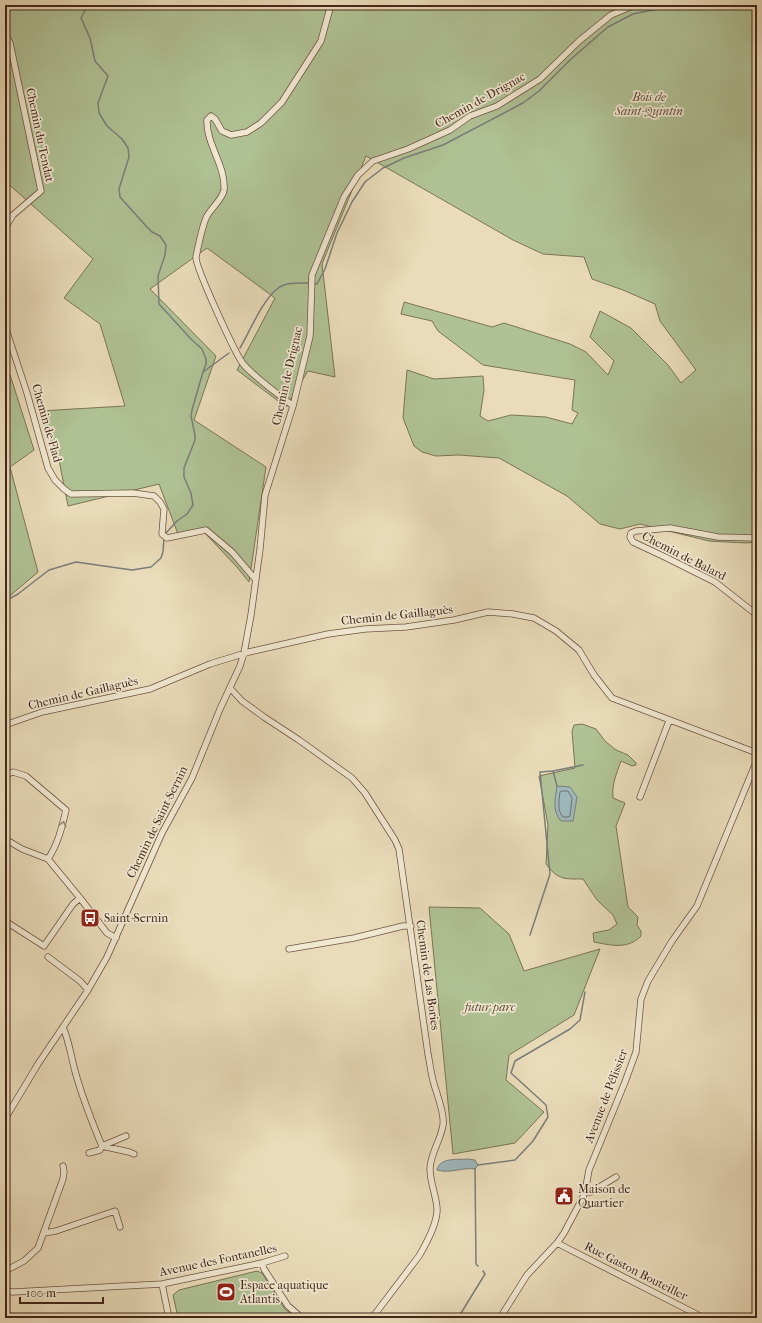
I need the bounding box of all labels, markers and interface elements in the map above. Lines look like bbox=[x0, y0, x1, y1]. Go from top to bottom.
street label: Chemin de Drignac bbox=[433, 69, 527, 131]
street label: Chemin du Tendat bbox=[23, 87, 57, 184]
park label: Bois de Saint-Quintin bbox=[614, 90, 683, 119]
street label: Chemin de Drignac bbox=[269, 325, 305, 427]
street label: Chemin de Flad bbox=[29, 382, 65, 464]
street label: Chemin de Balard bbox=[640, 529, 729, 583]
street label: Chemin de Gaillaguès bbox=[340, 602, 454, 628]
street label: Chemin de Gaillaguès bbox=[27, 673, 140, 712]
street label: Chemin de Saint-Sernin bbox=[124, 764, 190, 880]
one-way arrow bbox=[58, 821, 67, 828]
bus stop icon: Saint-Sernin bbox=[79, 907, 101, 929]
place label: Saint-Sernin bbox=[104, 911, 168, 925]
street label: Chemin de Las Bories bbox=[413, 919, 443, 1032]
park label: futur parc bbox=[462, 1000, 516, 1014]
street label: Avenue de Pélissier bbox=[581, 1046, 631, 1146]
place label: Maison de Quartier bbox=[578, 1182, 631, 1210]
public building icon: Maison de Quartier bbox=[553, 1185, 575, 1207]
street label: Rue Gaston Bouteiller bbox=[582, 1239, 691, 1304]
street label: Avenue des Fontanelles bbox=[157, 1241, 278, 1279]
place label: Espace aquatique Atlantis bbox=[239, 1278, 328, 1306]
scale bar bbox=[20, 1279, 103, 1305]
sports icon: Espace aquatique Atlantis bbox=[215, 1281, 237, 1303]
text: 100 m bbox=[26, 1286, 56, 1300]

